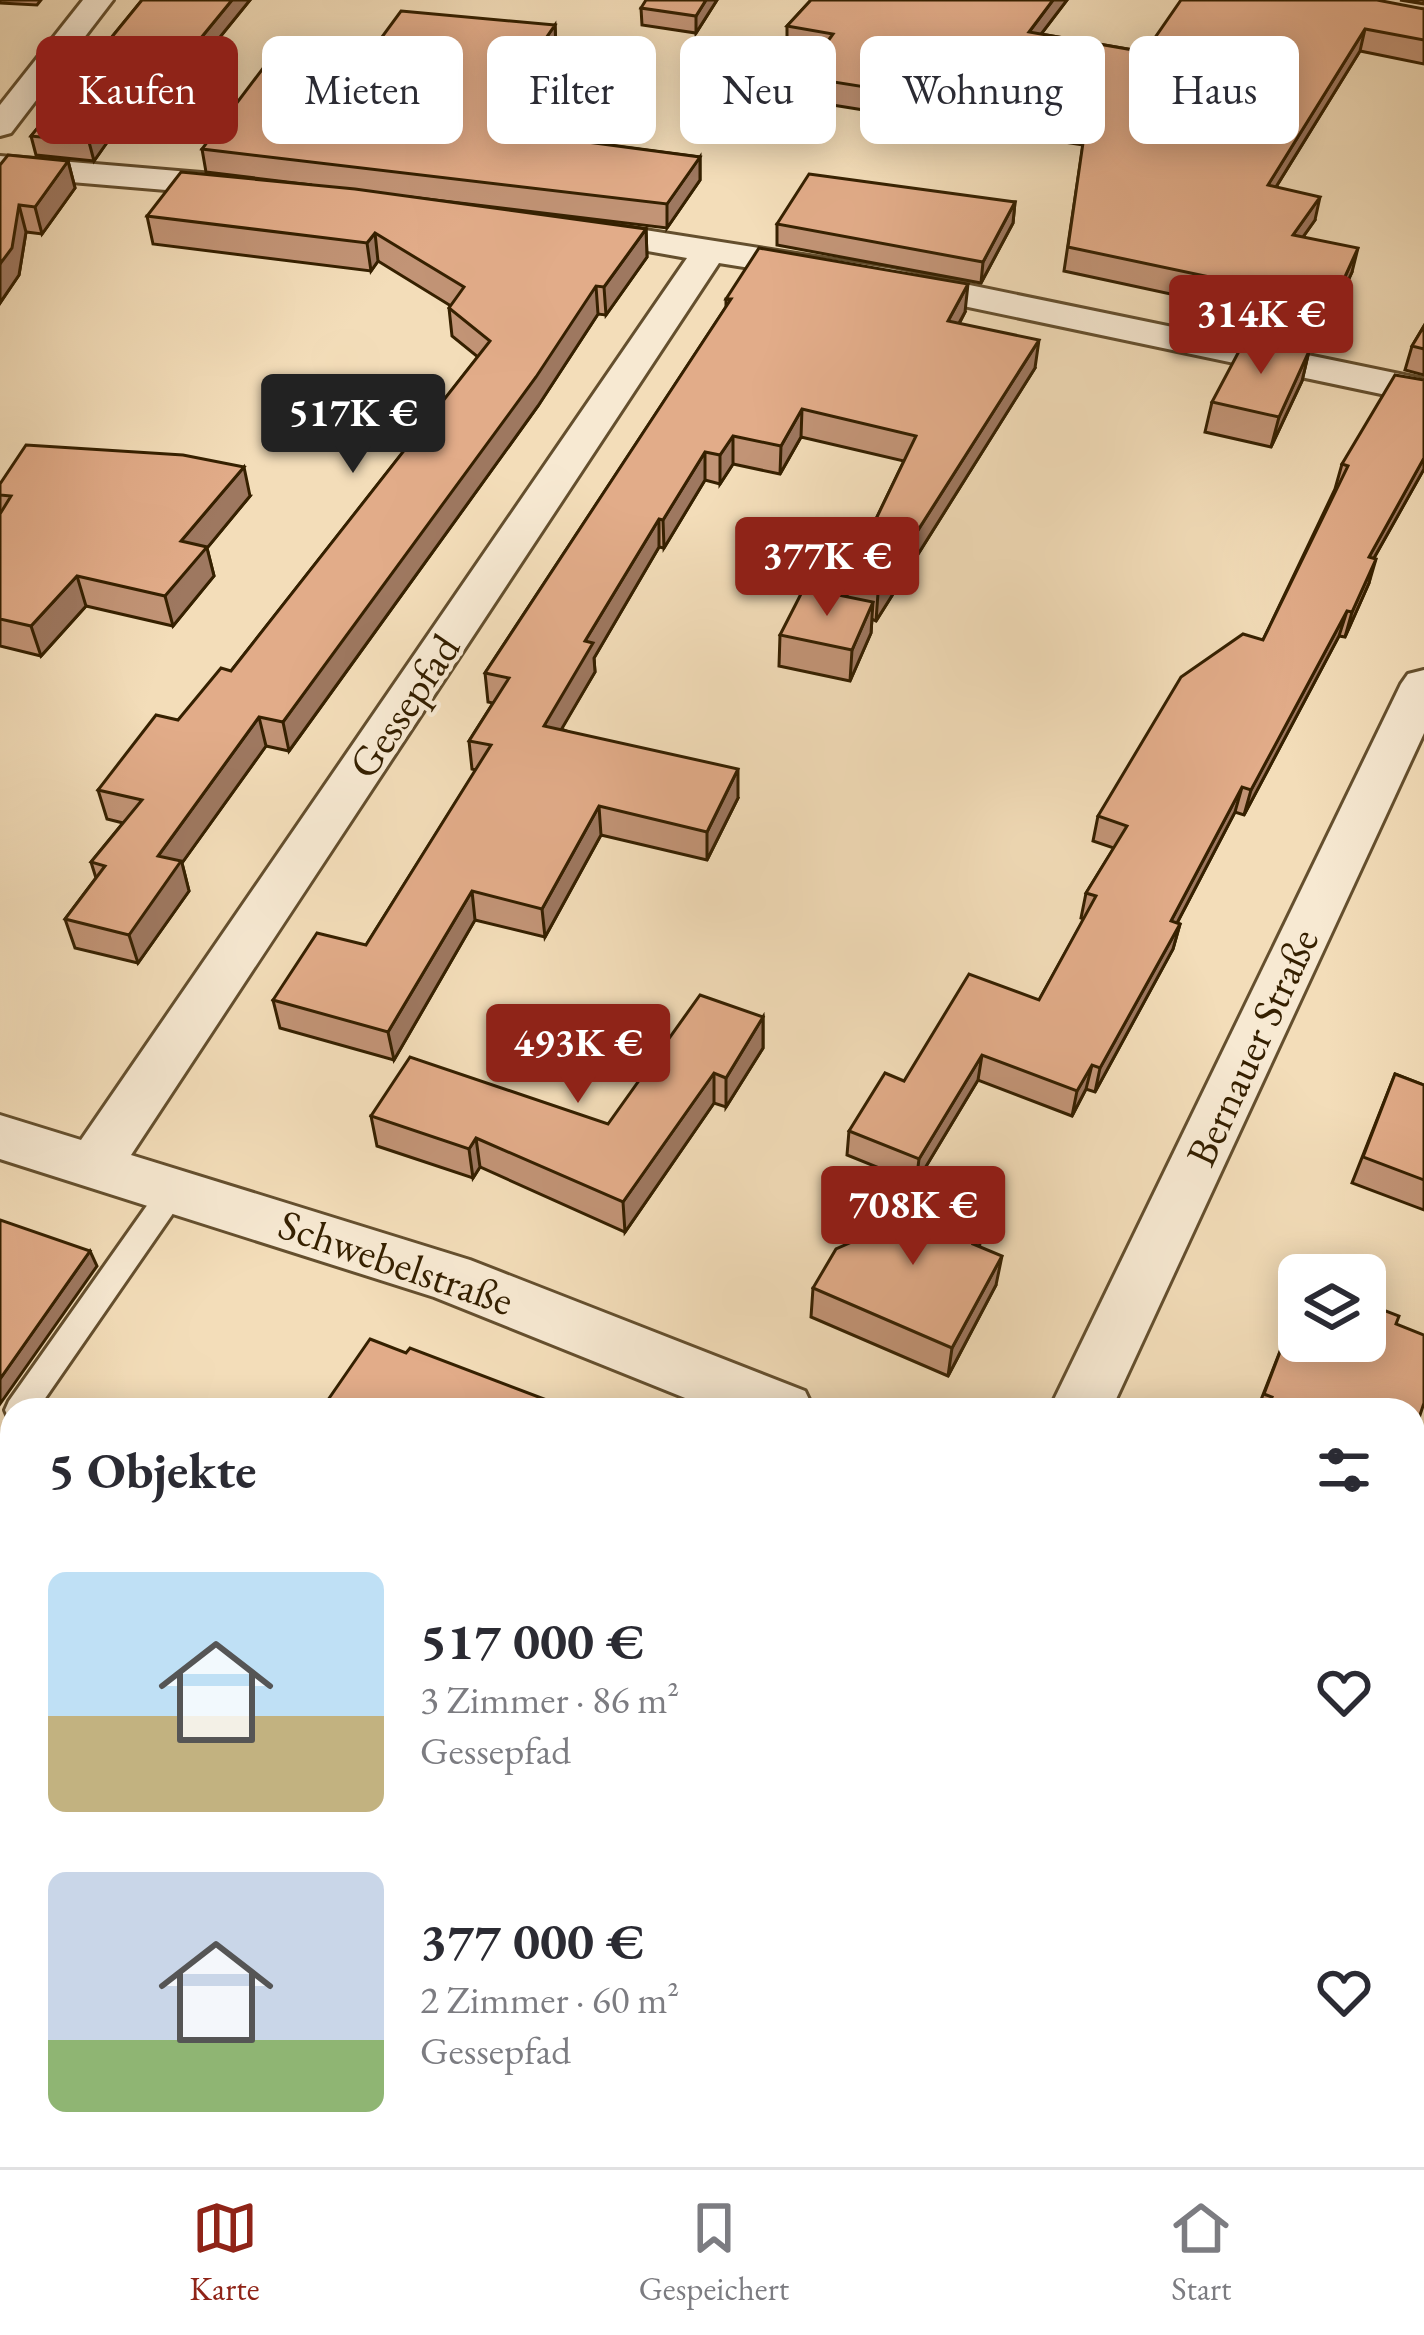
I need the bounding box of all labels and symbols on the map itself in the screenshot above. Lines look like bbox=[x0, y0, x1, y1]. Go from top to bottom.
pin: 314K € bbox=[1163, 275, 1359, 377]
pin: 517K € bbox=[255, 374, 451, 476]
pin: 377K € bbox=[729, 517, 925, 619]
street label: Gessepfad bbox=[336, 623, 473, 789]
street label: Bernauer Straße bbox=[1173, 919, 1331, 1175]
pin: 493K € bbox=[480, 1004, 676, 1106]
pin: 708K € bbox=[815, 1166, 1011, 1268]
street label: Schwebelstraße bbox=[271, 1196, 521, 1328]

